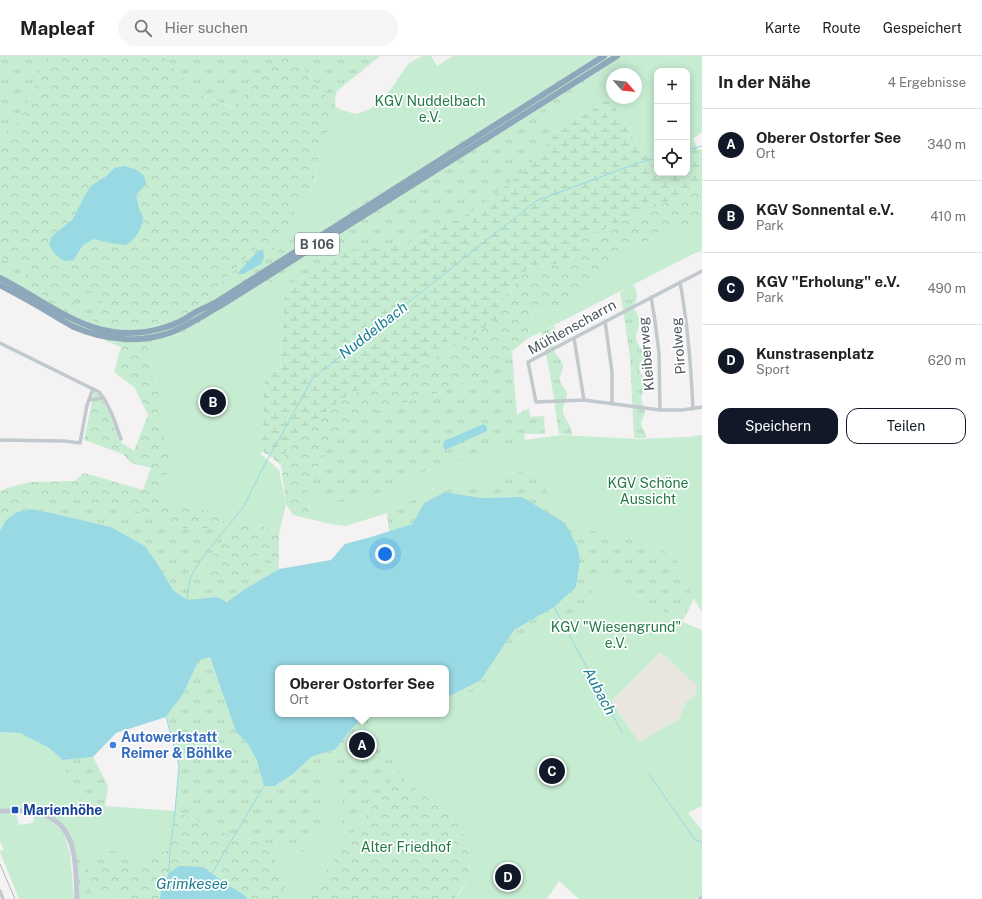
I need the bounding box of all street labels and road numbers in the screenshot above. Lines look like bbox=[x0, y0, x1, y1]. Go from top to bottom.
road number: B 106 bbox=[295, 233, 339, 255]
street label: Mühlenscharrn bbox=[525, 296, 619, 358]
street label: Kleiberweg bbox=[635, 316, 657, 392]
street label: Pirolweg bbox=[668, 317, 688, 375]

